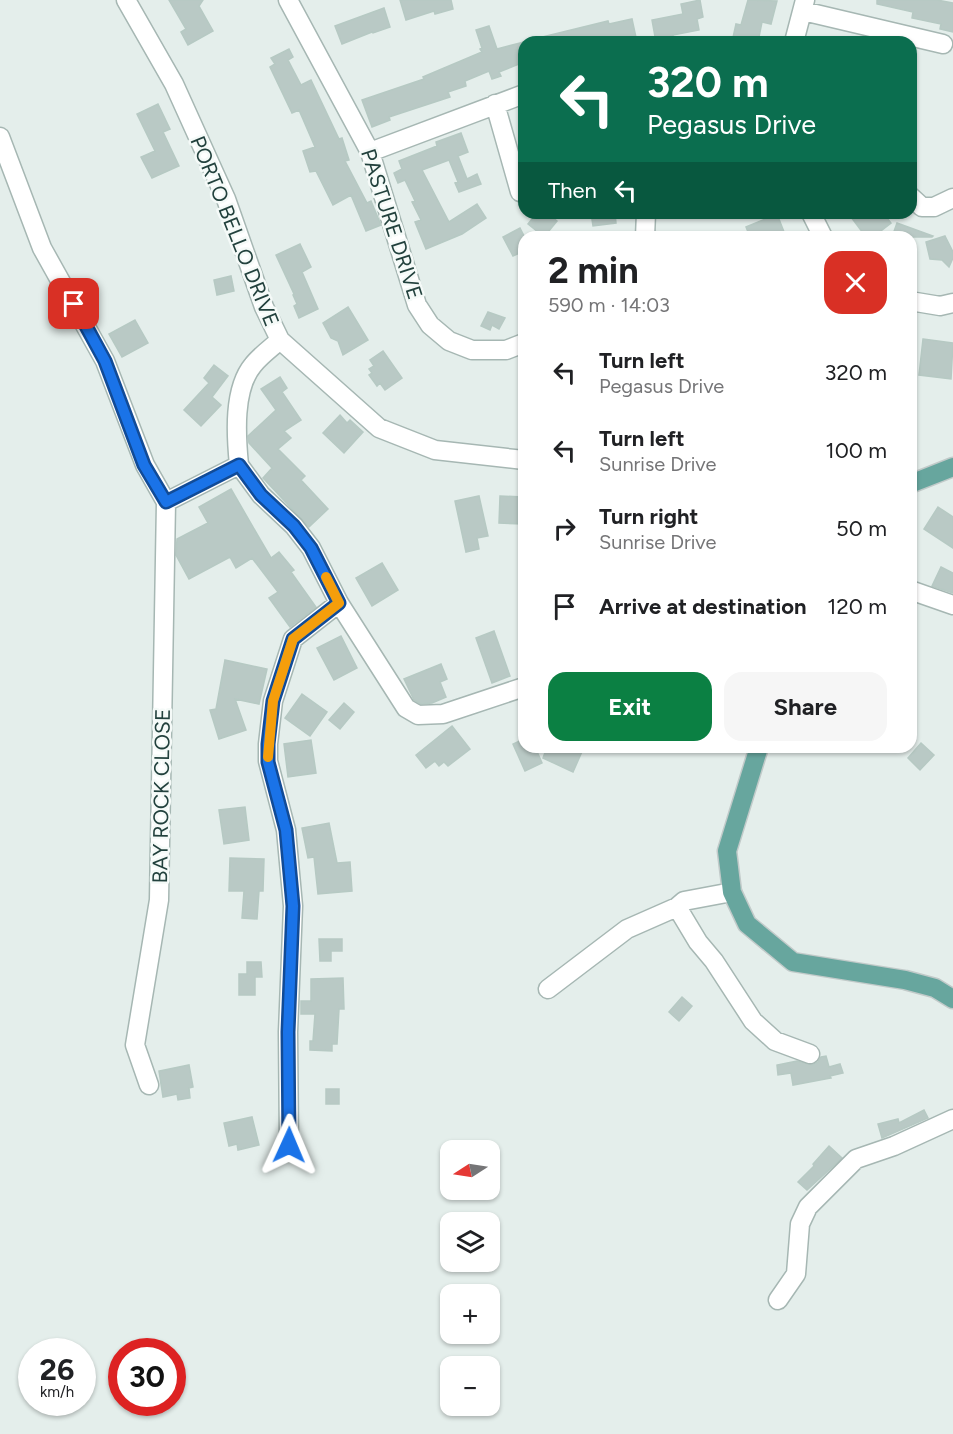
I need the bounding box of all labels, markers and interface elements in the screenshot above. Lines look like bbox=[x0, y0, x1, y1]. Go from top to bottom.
text: 320 m bbox=[647, 57, 769, 108]
icon: left bbox=[548, 60, 626, 138]
text: Pegasus Drive bbox=[647, 108, 816, 141]
street label: PORTO BELLO DRIVE bbox=[185, 132, 285, 330]
street label: PASTURE DRIVE bbox=[356, 146, 428, 302]
icon: left bbox=[609, 174, 642, 207]
text: Then bbox=[548, 177, 597, 204]
text: 2 min bbox=[548, 249, 639, 292]
button: close bbox=[824, 251, 887, 314]
pin bbox=[48, 278, 99, 329]
icon: arrive bbox=[57, 287, 90, 320]
text: 590 m · 14:03 bbox=[548, 293, 670, 317]
text: Turn left bbox=[599, 347, 685, 374]
icon: left bbox=[548, 356, 581, 389]
text: 320 m bbox=[824, 359, 887, 386]
text: Pegasus Drive bbox=[599, 374, 724, 398]
text: Turn left bbox=[599, 425, 685, 452]
icon: left bbox=[548, 434, 581, 467]
text: 100 m bbox=[826, 437, 887, 464]
text: Sunrise Drive bbox=[599, 452, 716, 476]
text: Turn right bbox=[599, 503, 698, 530]
icon: right bbox=[548, 512, 581, 545]
text: 50 m bbox=[836, 515, 887, 542]
text: Sunrise Drive bbox=[599, 530, 716, 554]
icon: arrive bbox=[548, 590, 581, 623]
text: Arrive at destination bbox=[599, 593, 807, 620]
text: 120 m bbox=[827, 593, 887, 620]
button: Exit bbox=[548, 672, 712, 741]
button: Share bbox=[724, 672, 887, 741]
street label: BAY ROCK CLOSE bbox=[147, 708, 175, 884]
position arrow bbox=[257, 1113, 321, 1177]
north arrow bbox=[440, 1140, 500, 1200]
map controls bbox=[440, 1140, 500, 1416]
button: layers bbox=[440, 1212, 500, 1272]
button: + bbox=[440, 1284, 500, 1344]
speed limit sign: 30 bbox=[108, 1338, 186, 1416]
text: 26 bbox=[40, 1351, 74, 1388]
button: − bbox=[440, 1356, 500, 1416]
text: km/h bbox=[40, 1383, 74, 1401]

